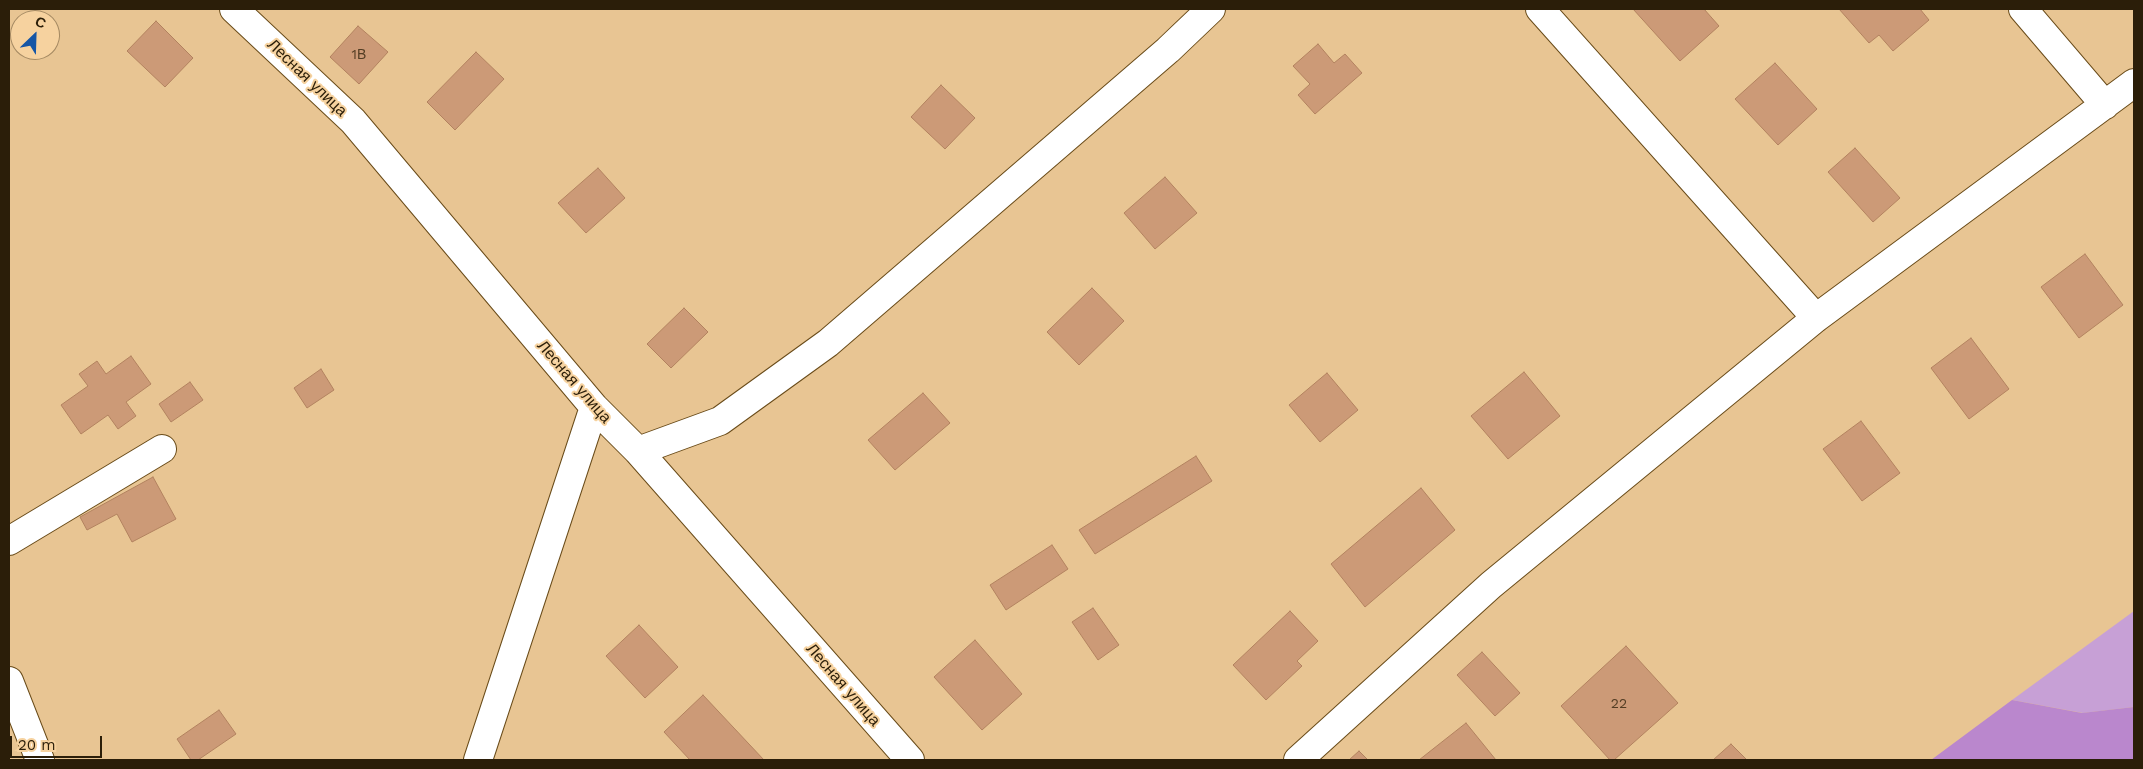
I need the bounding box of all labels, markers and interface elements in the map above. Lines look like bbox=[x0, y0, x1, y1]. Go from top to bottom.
north arrow bbox=[10, 10, 60, 60]
text: С bbox=[33, 13, 49, 32]
street label: Лесная улица bbox=[263, 35, 351, 121]
house number: 1В bbox=[352, 47, 366, 63]
street label: Лесная улица bbox=[533, 337, 615, 427]
street label: Лесная улица bbox=[802, 640, 884, 730]
house number: 22 bbox=[1611, 696, 1627, 712]
scale bar bbox=[12, 726, 105, 758]
text: 20 m bbox=[18, 736, 56, 754]

